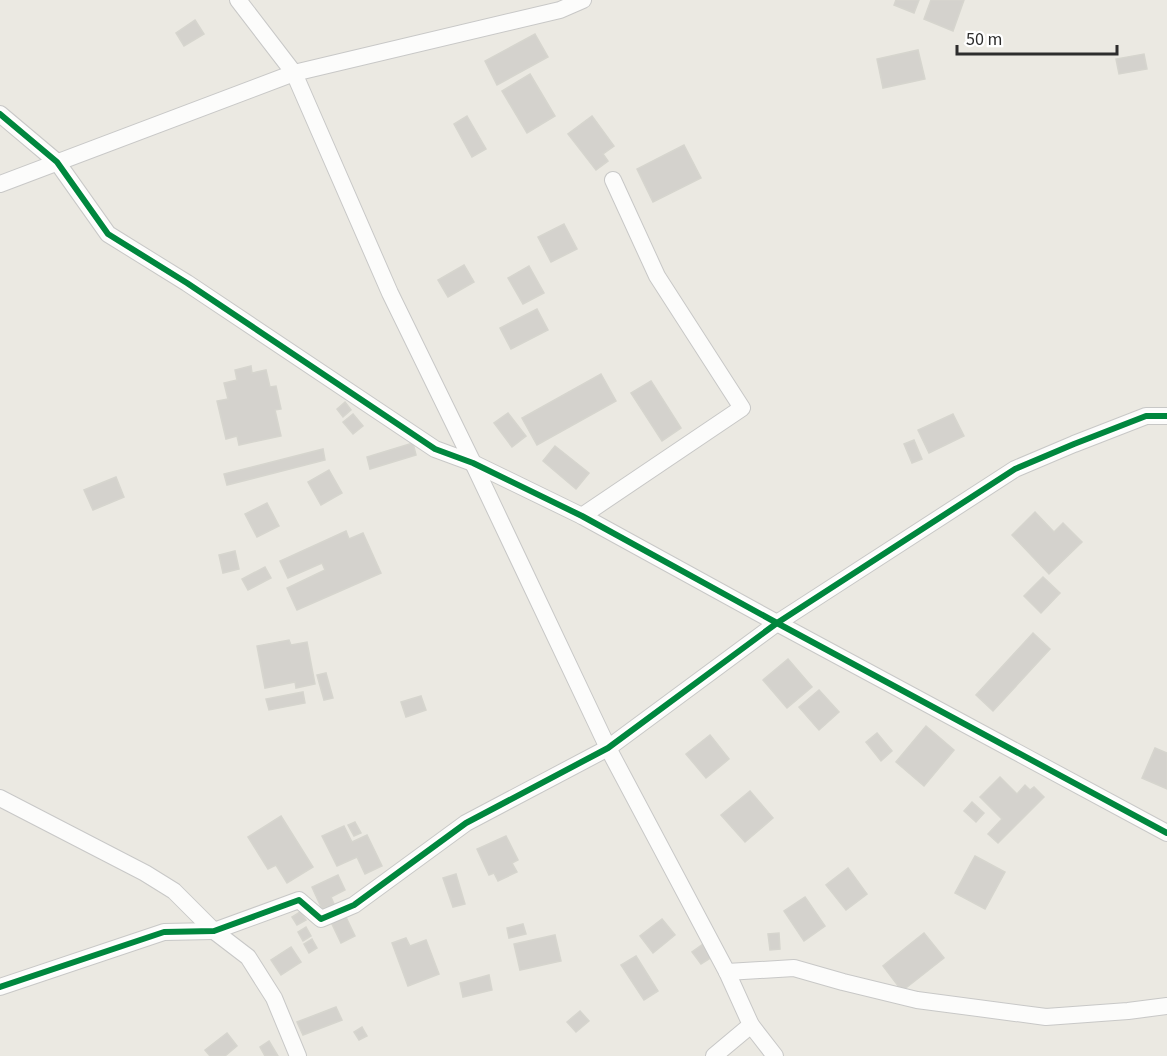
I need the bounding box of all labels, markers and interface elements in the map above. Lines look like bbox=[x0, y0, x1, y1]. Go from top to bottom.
scale bar bbox=[957, 18, 1118, 56]
text: 50 m bbox=[966, 27, 1002, 52]

